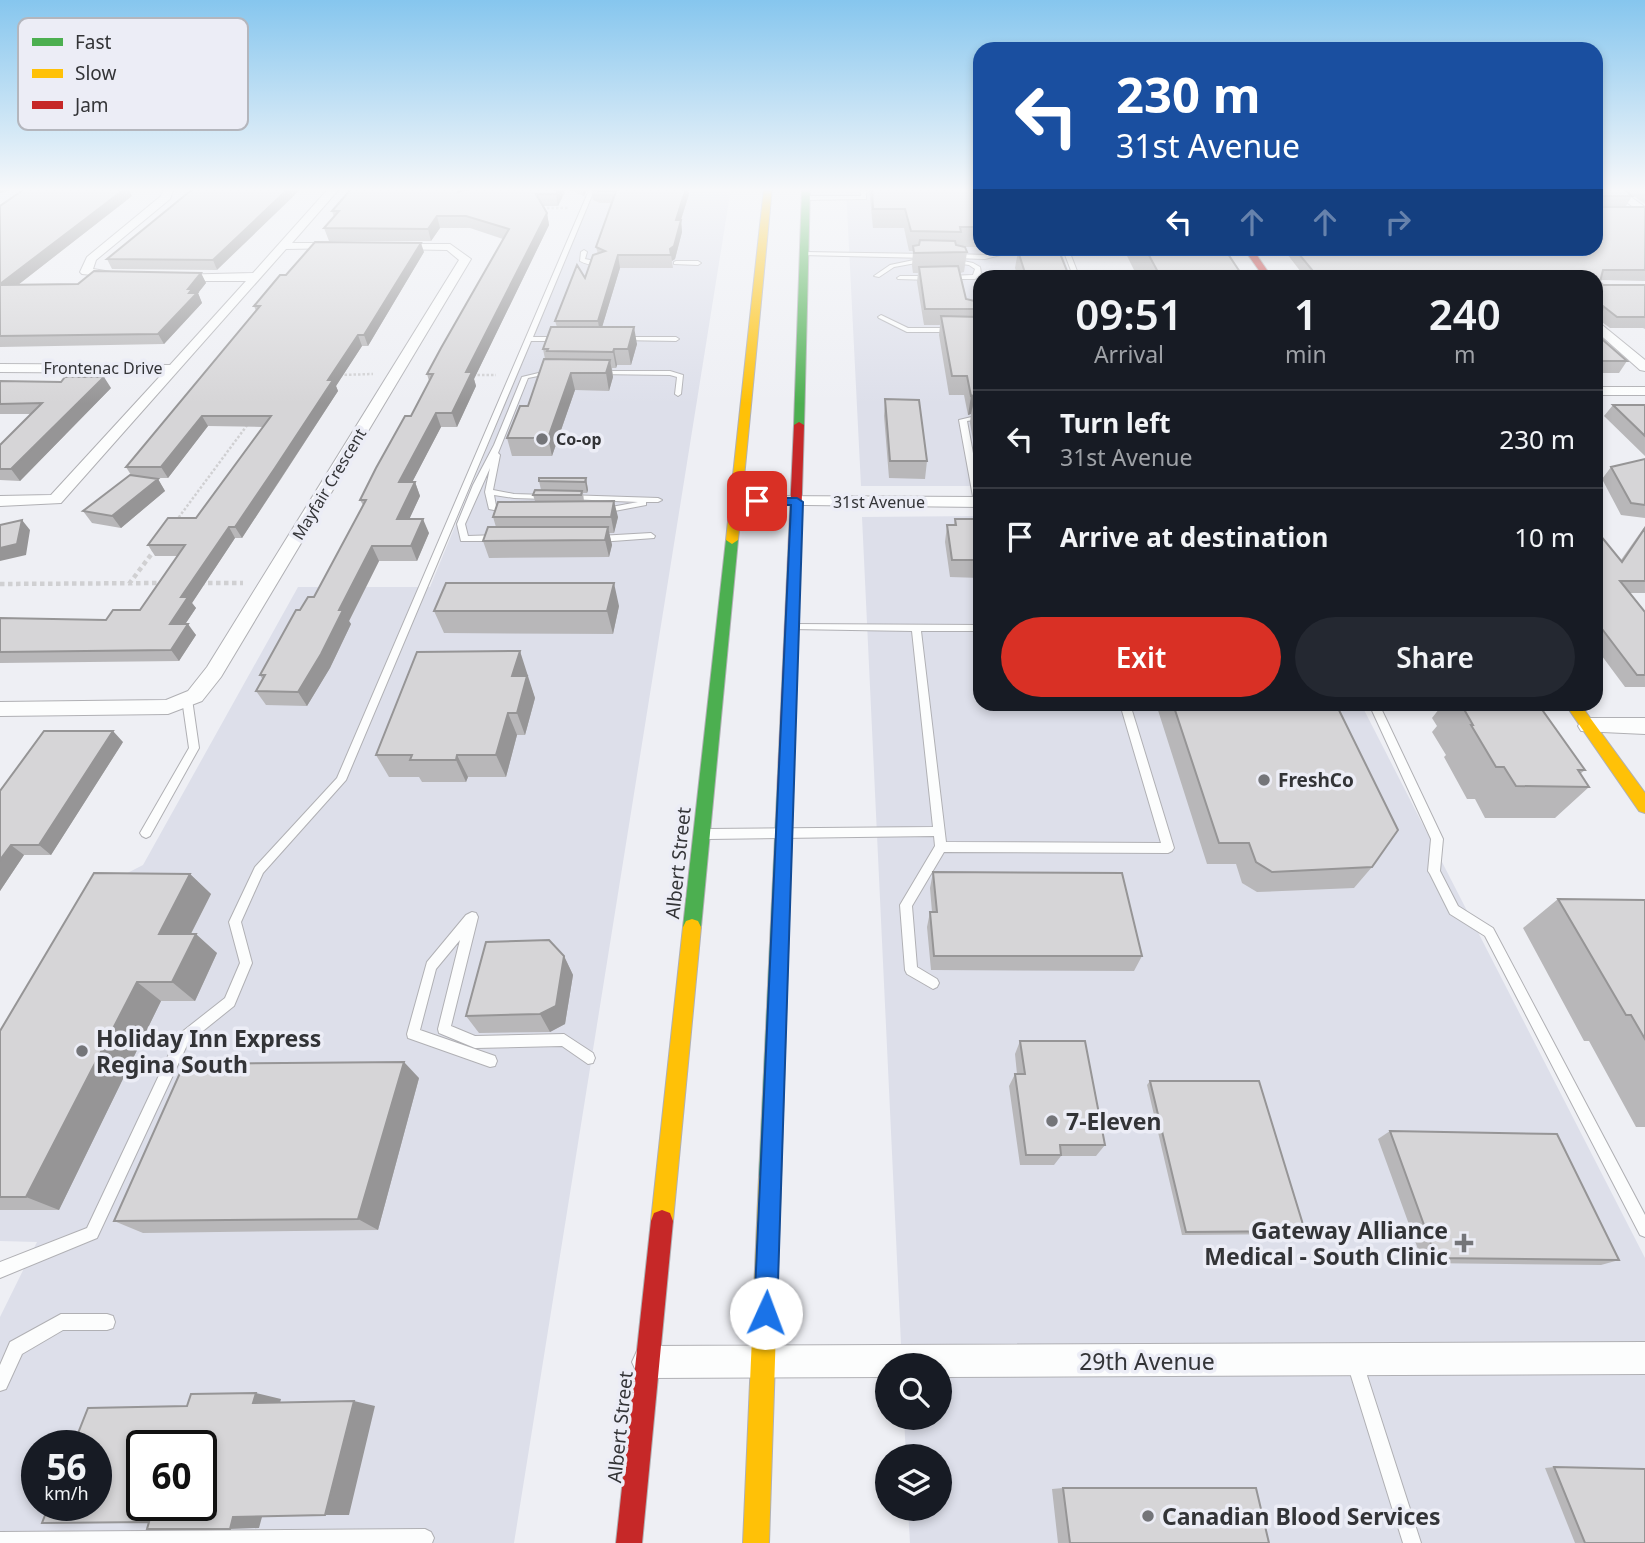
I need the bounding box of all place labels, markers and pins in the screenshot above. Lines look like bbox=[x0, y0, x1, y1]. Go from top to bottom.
place label: Co-op bbox=[556, 428, 602, 450]
marker: Co-op bbox=[534, 431, 550, 447]
pin bbox=[727, 471, 787, 531]
place label: FreshCo bbox=[1278, 767, 1354, 793]
marker: FreshCo bbox=[1256, 772, 1272, 788]
place label: Holiday Inn Express Regina South bbox=[96, 1022, 321, 1080]
marker: Holiday Inn Express Regina South bbox=[74, 1043, 90, 1059]
place label: 7-Eleven bbox=[1066, 1105, 1161, 1137]
marker: 7-Eleven bbox=[1044, 1113, 1060, 1129]
place label: Gateway Alliance Medical - South Clinic bbox=[1204, 1214, 1448, 1272]
marker: Gateway Alliance Medical - South Clinic bbox=[1454, 1233, 1474, 1253]
place label: Canadian Blood Services bbox=[1162, 1500, 1441, 1532]
marker: Canadian Blood Services bbox=[1140, 1508, 1156, 1524]

